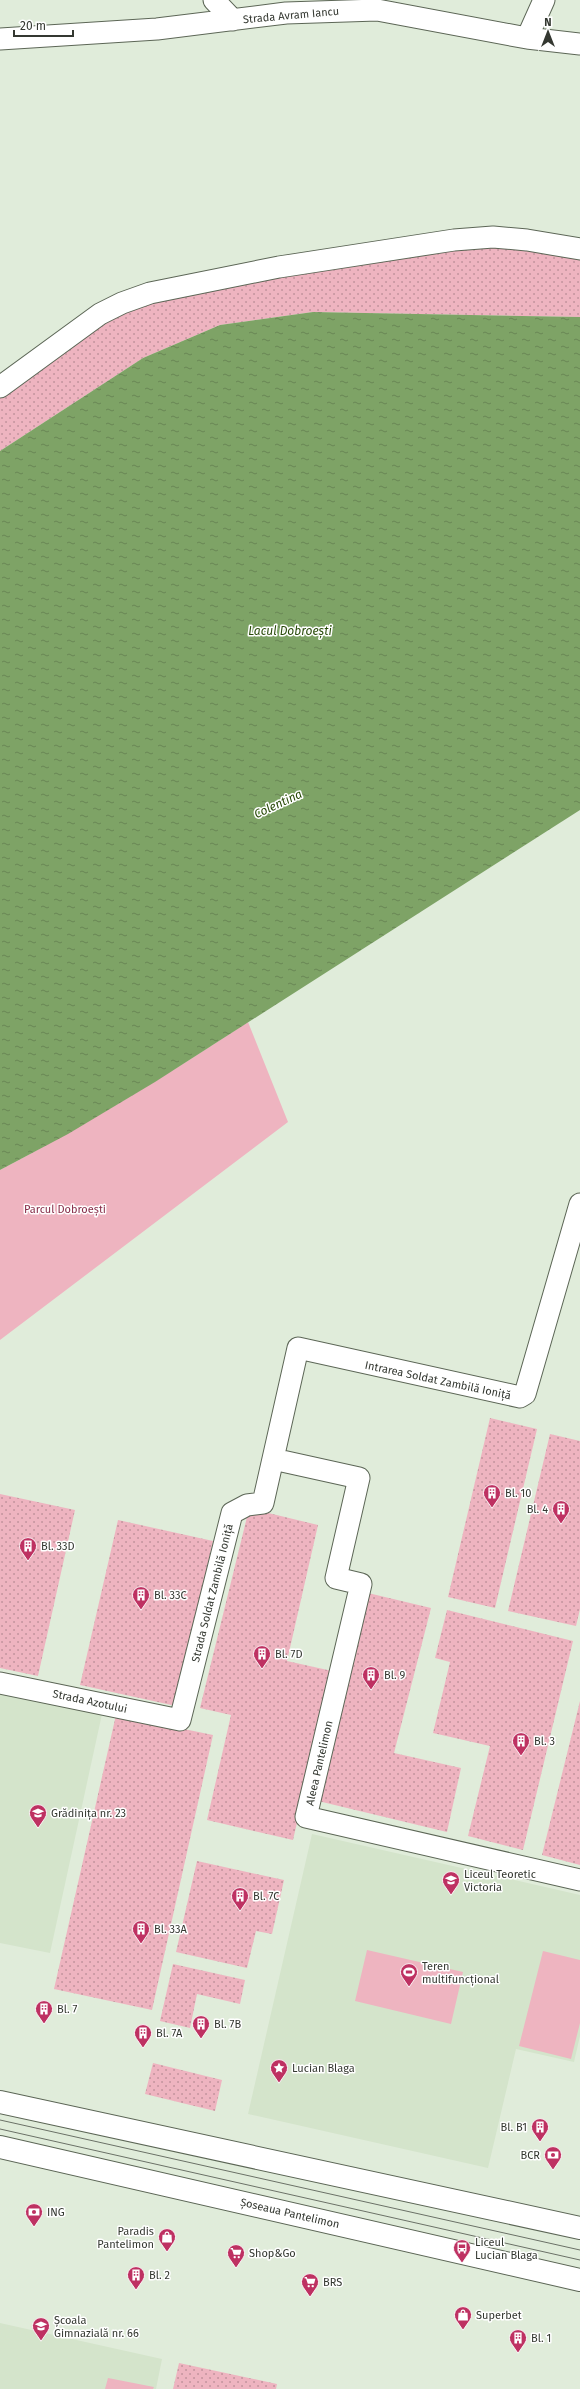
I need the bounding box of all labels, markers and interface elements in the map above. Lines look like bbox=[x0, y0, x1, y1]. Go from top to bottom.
street label: Strada Avram Iancu bbox=[242, 5, 340, 26]
scale bar bbox=[14, 12, 73, 38]
north arrow bbox=[528, 12, 568, 52]
text: N bbox=[544, 16, 552, 29]
text: 20 m bbox=[20, 19, 46, 33]
water label: Lacul Dobroești bbox=[248, 624, 332, 639]
water label: Colentina bbox=[252, 787, 304, 821]
park label: Parcul Dobroești bbox=[24, 1203, 106, 1216]
street label: Intrarea Soldat Zambilă Ioniță bbox=[364, 1359, 512, 1402]
building icon: Bl. 10 bbox=[482, 1483, 502, 1508]
place label: Bl. 10 bbox=[505, 1487, 531, 1500]
building icon: Bl. 4 bbox=[551, 1499, 571, 1524]
place label: Bl. 4 bbox=[527, 1503, 548, 1516]
street label: Strada Soldat Zambilă Ioniță bbox=[189, 1523, 236, 1664]
building icon: Bl. 33D bbox=[18, 1536, 38, 1561]
place label: Bl. 33D bbox=[41, 1540, 75, 1553]
building icon: Bl. 33C bbox=[131, 1585, 151, 1610]
place label: Bl. 33C bbox=[154, 1589, 187, 1602]
building icon: Bl. 7D bbox=[252, 1644, 272, 1669]
place label: Bl. 7D bbox=[275, 1648, 302, 1661]
building icon: Bl. 9 bbox=[361, 1665, 381, 1690]
place label: Bl. 9 bbox=[384, 1669, 406, 1682]
street label: Strada Azotului bbox=[51, 1687, 128, 1716]
street label: Aleea Pantelimon bbox=[303, 1719, 336, 1807]
building icon: Bl. 3 bbox=[511, 1731, 531, 1756]
place label: Bl. 3 bbox=[534, 1735, 555, 1748]
school or university icon: Grădinița nr. 23 bbox=[28, 1803, 48, 1828]
place label: Grădinița nr. 23 bbox=[51, 1807, 126, 1820]
place label: Liceul Teoretic Victoria bbox=[464, 1868, 536, 1894]
school or university icon: Liceul Teoretic Victoria bbox=[441, 1870, 461, 1895]
building icon: Bl. 7C bbox=[230, 1886, 250, 1911]
place label: Bl. 7C bbox=[253, 1890, 279, 1903]
building icon: Bl. 33A bbox=[131, 1919, 151, 1944]
place label: Bl. 33A bbox=[154, 1923, 187, 1936]
place label: Teren multifuncțional bbox=[422, 1960, 499, 1986]
sports icon: Teren multifuncțional bbox=[399, 1962, 419, 1987]
building icon: Bl. 7 bbox=[34, 1999, 54, 2024]
place label: Bl. 7 bbox=[57, 2003, 78, 2016]
building icon: Bl. 7B bbox=[191, 2014, 211, 2039]
place label: Bl. 7B bbox=[214, 2018, 241, 2031]
building icon: Bl. 7A bbox=[133, 2023, 153, 2048]
place label: Bl. 7A bbox=[156, 2027, 183, 2040]
place icon: Lucian Blaga bbox=[269, 2058, 289, 2083]
place label: Lucian Blaga bbox=[292, 2062, 355, 2075]
building icon: Bl. B1 bbox=[530, 2117, 550, 2142]
place label: Bl. B1 bbox=[500, 2121, 527, 2134]
bank icon: BCR bbox=[543, 2145, 563, 2170]
place label: BCR bbox=[520, 2149, 540, 2162]
street label: Șoseaua Pantelimon bbox=[239, 2196, 341, 2231]
bank icon: ING bbox=[24, 2202, 44, 2227]
place label: ING bbox=[47, 2206, 65, 2219]
place label: Paradis Pantelimon bbox=[97, 2225, 154, 2251]
shop icon: Paradis Pantelimon bbox=[157, 2227, 177, 2252]
place label: Liceul Lucian Blaga bbox=[475, 2236, 538, 2262]
bus stop icon: Liceul Lucian Blaga bbox=[452, 2238, 472, 2263]
supermarket icon: Shop&Go bbox=[226, 2243, 246, 2268]
place label: Shop&Go bbox=[249, 2247, 296, 2260]
building icon: Bl. 2 bbox=[126, 2265, 146, 2290]
place label: Bl. 2 bbox=[149, 2269, 170, 2282]
supermarket icon: BRS bbox=[300, 2272, 320, 2297]
place label: BRS bbox=[323, 2276, 342, 2289]
shop icon: Superbet bbox=[453, 2305, 473, 2330]
place label: Superbet bbox=[476, 2309, 522, 2322]
place label: Școala Gimnazială nr. 66 bbox=[54, 2314, 139, 2340]
school or university icon: Școala Gimnazială nr. 66 bbox=[31, 2316, 51, 2341]
building icon: Bl. 1 bbox=[508, 2328, 528, 2353]
place label: Bl. 1 bbox=[531, 2332, 551, 2345]

